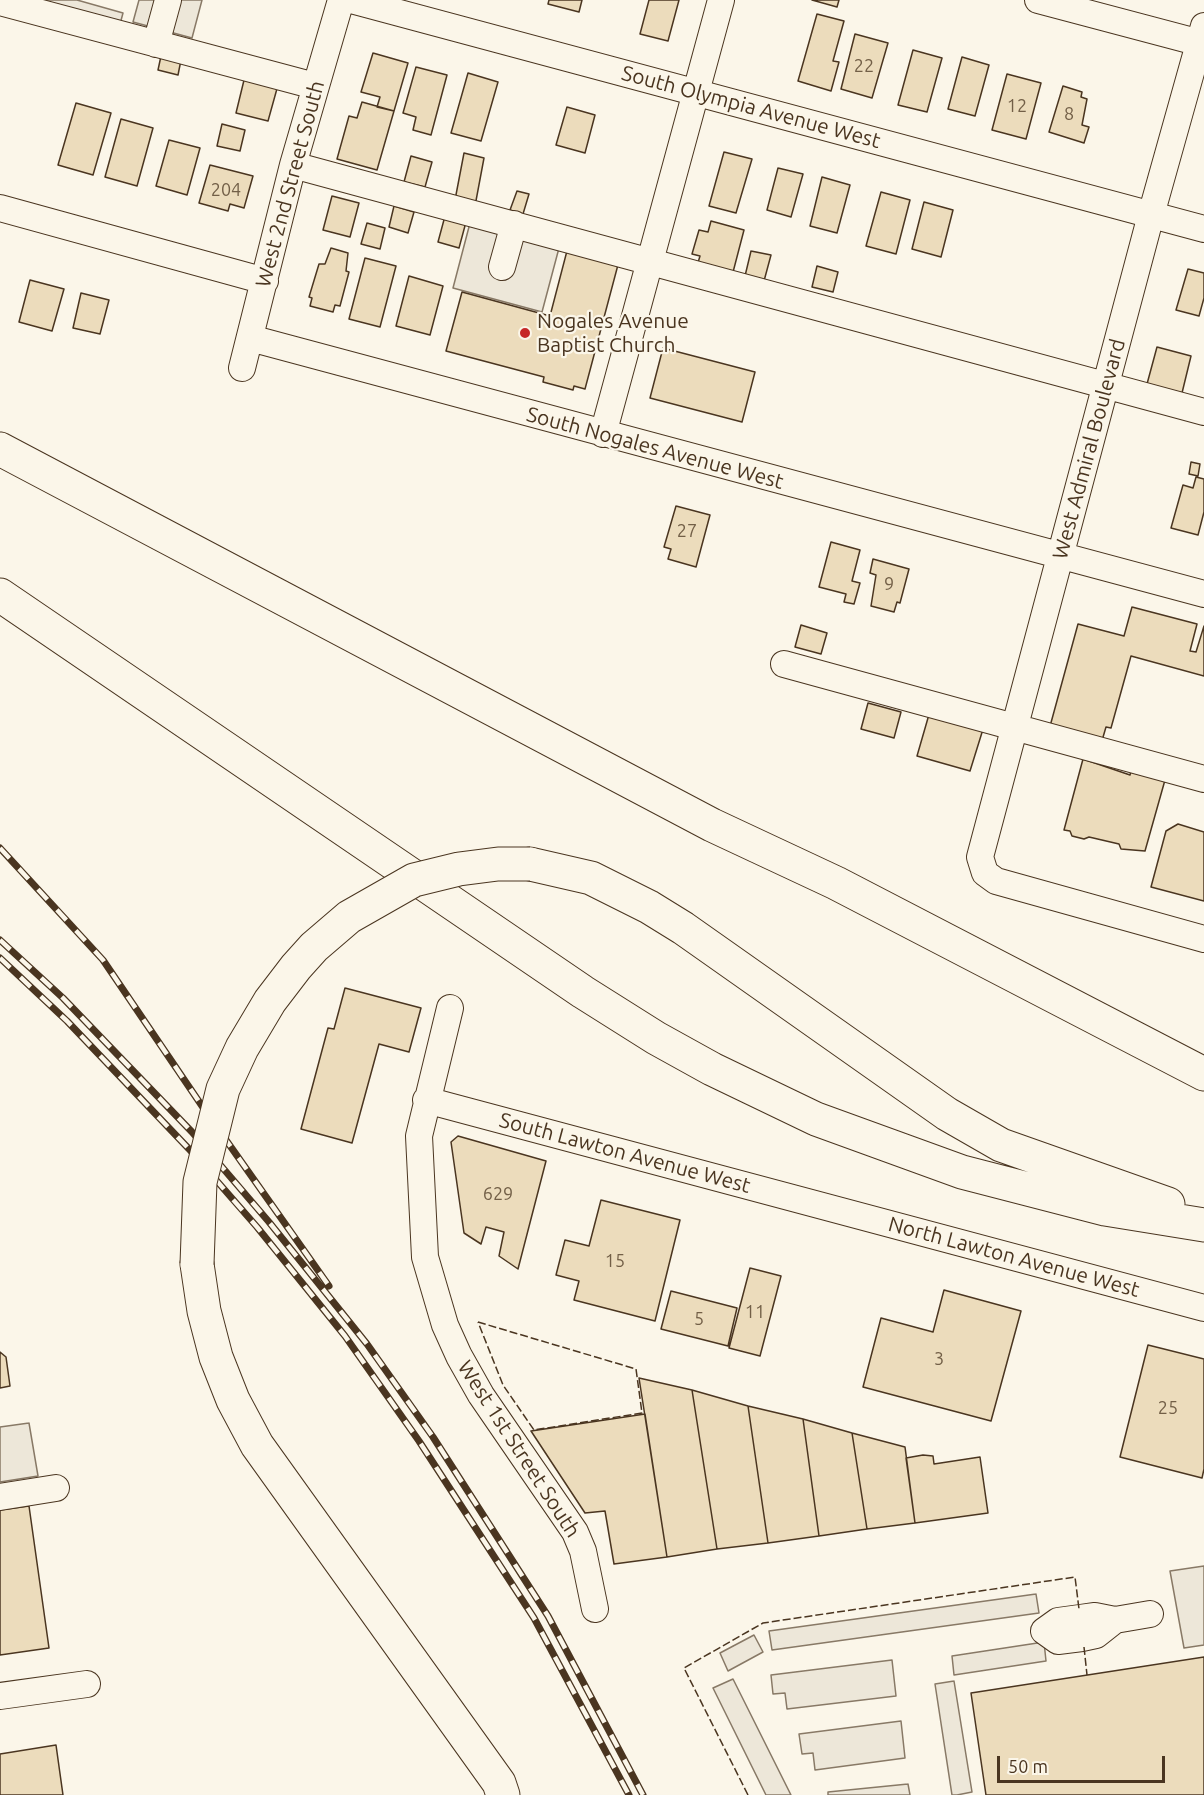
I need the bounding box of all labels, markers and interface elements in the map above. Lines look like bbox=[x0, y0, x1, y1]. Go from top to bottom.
house number: 22 bbox=[854, 55, 874, 77]
street label: South Olympia Avenue West bbox=[619, 60, 883, 154]
street label: West 2nd Street South bbox=[250, 78, 330, 290]
house number: 12 bbox=[1007, 95, 1027, 117]
house number: 8 bbox=[1064, 103, 1074, 125]
house number: 204 bbox=[211, 179, 241, 201]
place label: Nogales Avenue Baptist Church bbox=[537, 308, 689, 358]
marker: Nogales Avenue Baptist Church bbox=[518, 326, 532, 340]
street label: West Admiral Boulevard bbox=[1047, 336, 1131, 562]
street label: South Nogales Avenue West bbox=[524, 402, 786, 494]
house number: 27 bbox=[677, 520, 697, 542]
house number: 9 bbox=[884, 573, 894, 595]
street label: South Lawton Avenue West bbox=[497, 1107, 753, 1199]
house number: 629 bbox=[483, 1183, 513, 1205]
street label: North Lawton Avenue West bbox=[886, 1211, 1142, 1303]
house number: 15 bbox=[605, 1250, 625, 1272]
house number: 11 bbox=[745, 1301, 765, 1323]
house number: 5 bbox=[694, 1308, 704, 1330]
house number: 3 bbox=[934, 1348, 944, 1370]
street label: West 1st Street South bbox=[452, 1356, 586, 1542]
house number: 25 bbox=[1158, 1397, 1178, 1419]
scale bar bbox=[1000, 1744, 1168, 1782]
text: 50 m bbox=[1008, 1756, 1048, 1776]

